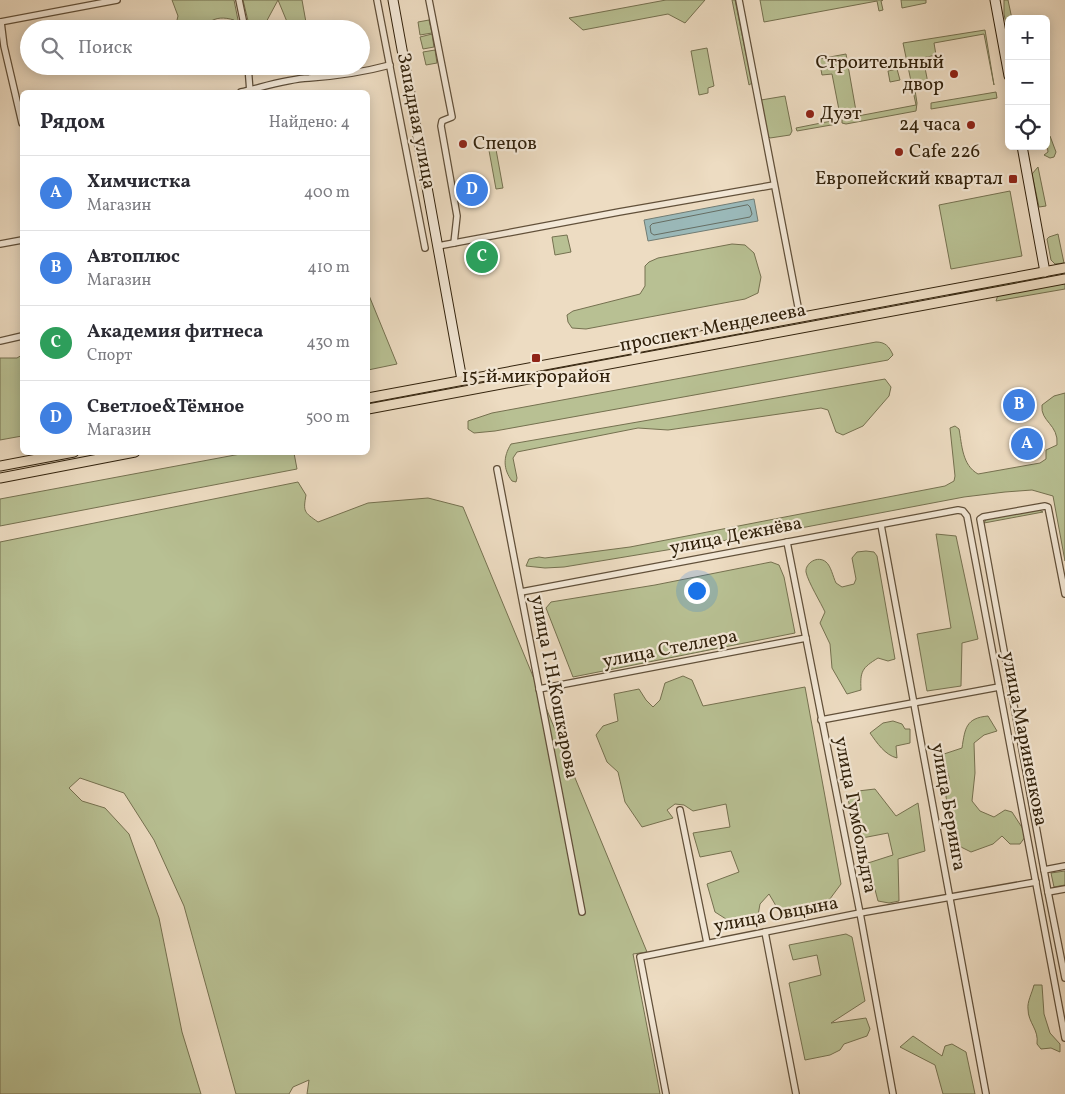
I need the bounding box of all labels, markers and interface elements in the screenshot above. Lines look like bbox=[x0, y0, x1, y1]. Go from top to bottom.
map controls bbox=[1005, 15, 1050, 150]
button: + bbox=[1005, 15, 1050, 60]
search box bbox=[20, 20, 370, 75]
icon: search bbox=[38, 34, 66, 62]
text: Поиск bbox=[78, 35, 132, 61]
street label: Западная улица bbox=[390, 50, 442, 192]
place label: Строительный двор bbox=[816, 50, 944, 98]
button: − bbox=[1005, 60, 1050, 105]
marker: Строительный двор bbox=[948, 68, 960, 80]
place label: Дуэт bbox=[820, 101, 862, 127]
button: locate bbox=[1005, 105, 1050, 150]
text: Рядом bbox=[40, 108, 105, 137]
marker: Дуэт bbox=[804, 108, 816, 120]
text: Найдено: 4 bbox=[269, 112, 350, 134]
place label: 24 часа bbox=[899, 112, 961, 138]
marker: 24 часа bbox=[965, 119, 977, 131]
place label: Спецов bbox=[473, 131, 537, 157]
marker: Спецов bbox=[457, 138, 469, 150]
place label: Cafe 226 bbox=[909, 139, 980, 165]
marker: Cafe 226 bbox=[893, 146, 905, 158]
place label: Европейский квартал bbox=[815, 166, 1003, 192]
text: Химчистка bbox=[87, 169, 191, 195]
pin: D bbox=[456, 171, 488, 209]
marker: Европейский квартал bbox=[1007, 173, 1019, 185]
text: A bbox=[50, 182, 62, 204]
text: 400 m bbox=[304, 182, 350, 204]
text: Магазин bbox=[87, 195, 151, 217]
pin: C bbox=[466, 238, 498, 276]
text: Автоплюс bbox=[87, 244, 180, 270]
text: B bbox=[51, 257, 61, 279]
text: 410 m bbox=[307, 257, 350, 279]
text: Магазин bbox=[87, 270, 151, 292]
street label: проспект Менделеева bbox=[618, 297, 808, 359]
text: Академия фитнеса bbox=[87, 319, 263, 345]
text: C bbox=[51, 332, 61, 354]
text: 430 m bbox=[306, 332, 350, 354]
text: Спорт bbox=[87, 345, 132, 367]
marker: 15-й микрорайон bbox=[530, 352, 542, 364]
place label: 15-й микрорайон bbox=[461, 364, 611, 390]
pin: B bbox=[1003, 386, 1035, 424]
text: Светлое&Тёмное bbox=[87, 394, 244, 420]
text: D bbox=[50, 407, 62, 429]
text: 500 m bbox=[306, 407, 350, 429]
text: Магазин bbox=[87, 420, 151, 442]
pin: A bbox=[1011, 425, 1043, 463]
street label: улица Дежнёва bbox=[668, 510, 804, 562]
your location bbox=[684, 578, 710, 604]
street label: улица Г.Н.Кошкарова bbox=[523, 593, 585, 781]
street label: улица Стеллера bbox=[600, 623, 740, 675]
street label: улица Мариненкова bbox=[994, 650, 1054, 828]
street label: улица Гумбольдта bbox=[827, 734, 883, 896]
street label: улица Беринга bbox=[924, 741, 972, 873]
street label: улица Овцына bbox=[711, 890, 841, 940]

